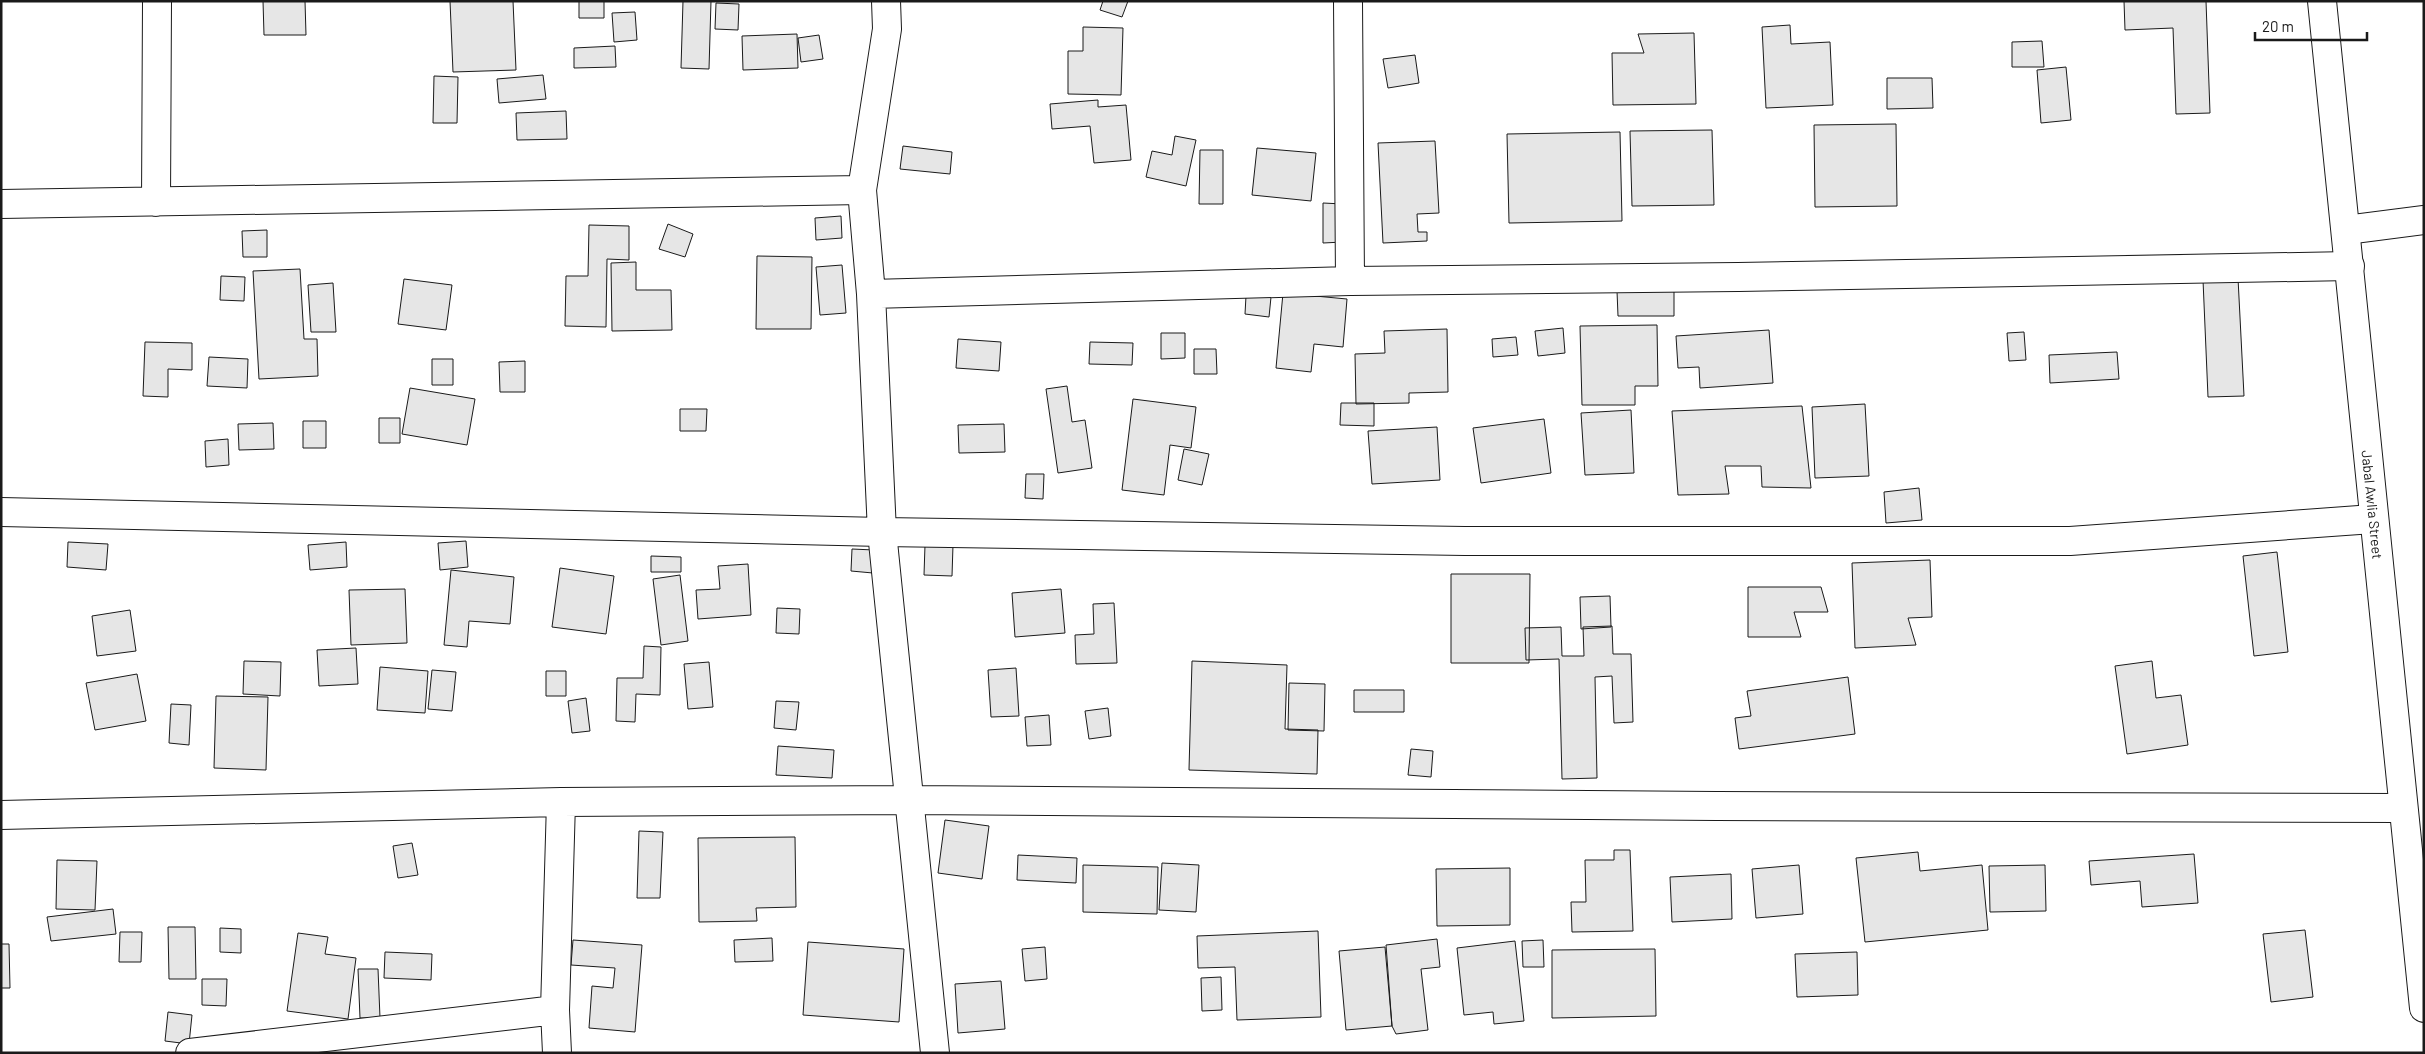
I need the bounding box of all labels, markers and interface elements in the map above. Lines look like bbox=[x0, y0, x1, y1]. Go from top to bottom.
scale bar bbox=[2255, 10, 2368, 42]
text: 20 m bbox=[2262, 17, 2294, 35]
street label: Jabal Awlia Street bbox=[2359, 449, 2387, 560]

